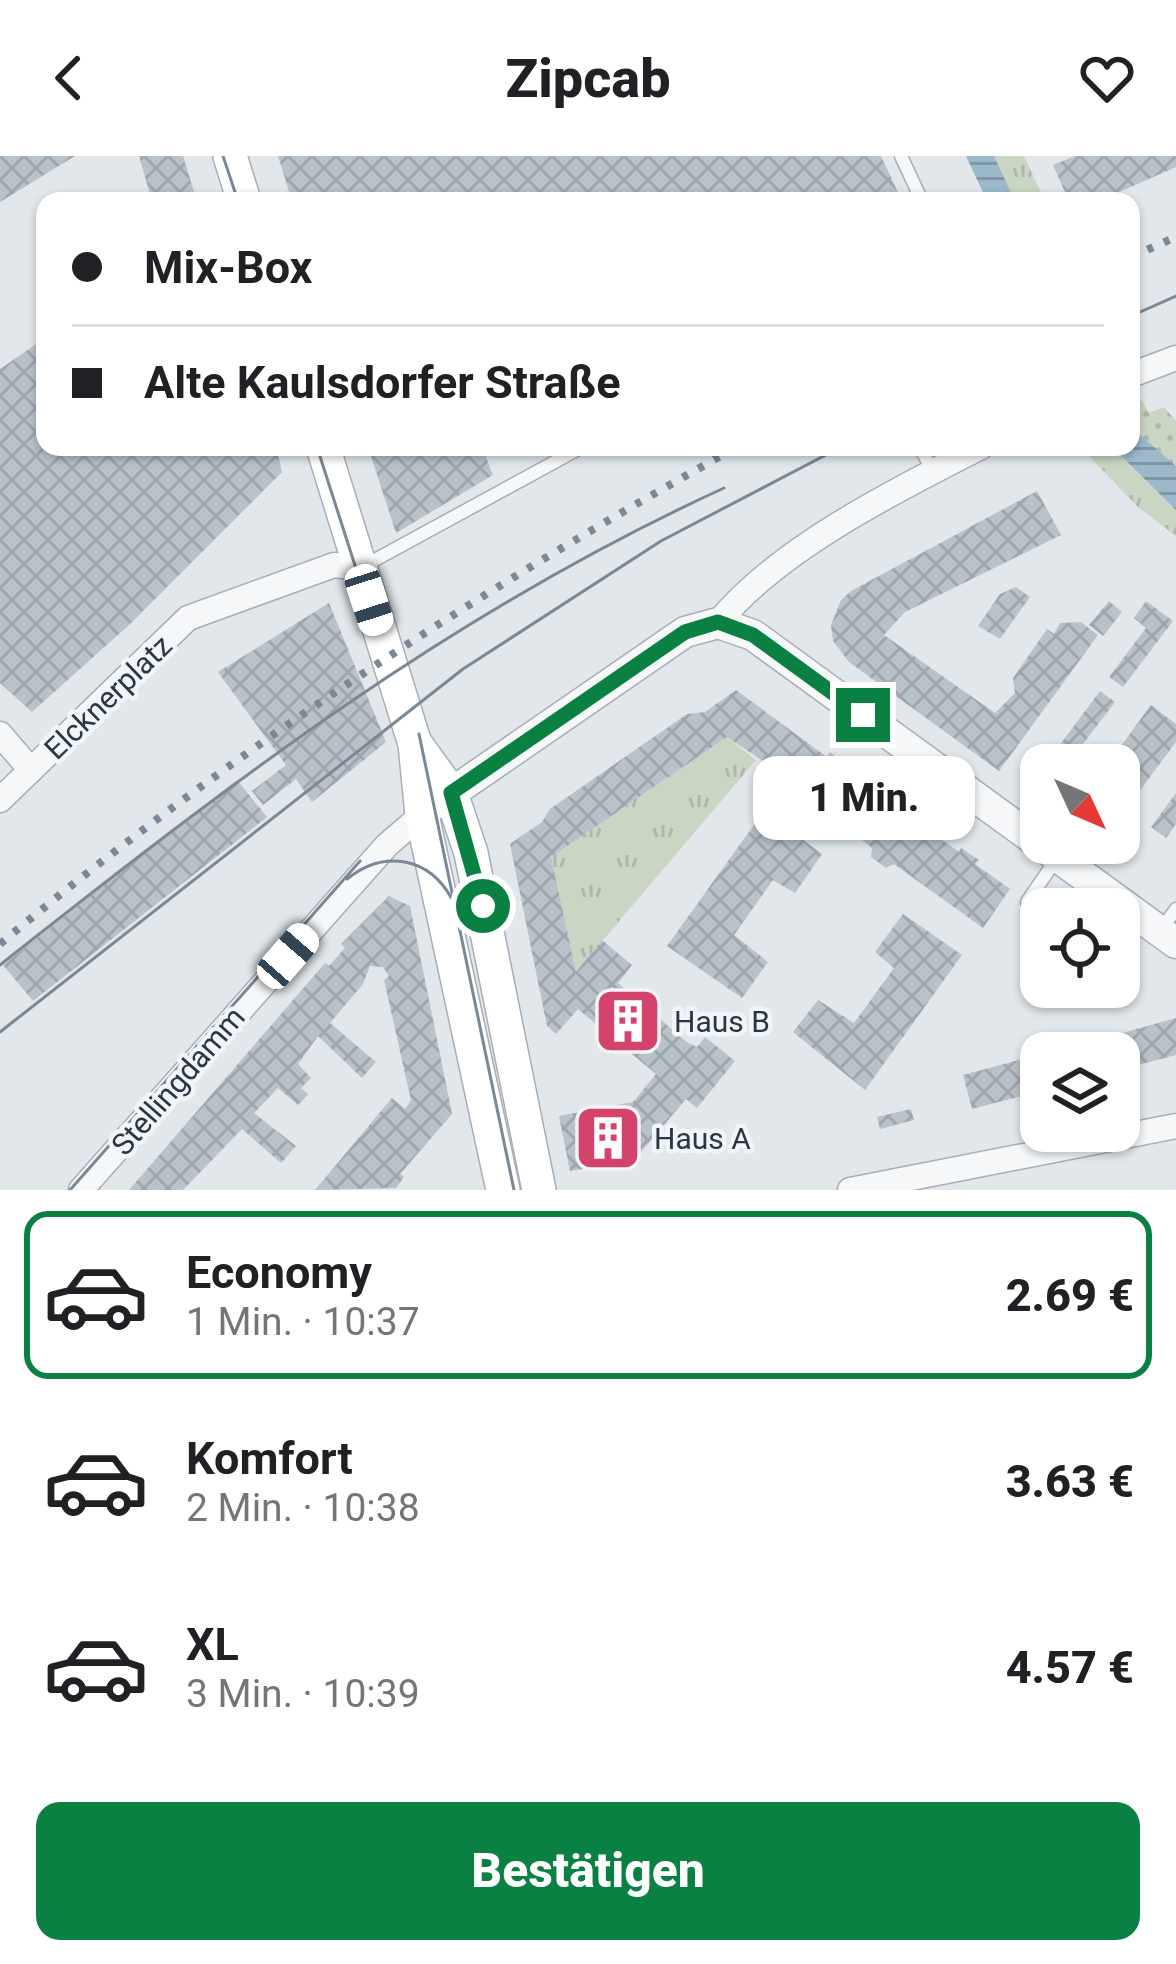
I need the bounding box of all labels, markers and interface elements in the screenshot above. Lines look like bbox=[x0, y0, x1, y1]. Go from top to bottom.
icon: back bbox=[36, 45, 102, 111]
icon: heart bbox=[1074, 45, 1140, 111]
text: Zipcab bbox=[505, 47, 671, 110]
text: Mix-Box bbox=[144, 241, 313, 294]
text: Alte Kaulsdorfer Straße bbox=[144, 356, 620, 409]
car bbox=[341, 560, 397, 640]
street label: Elcknerplatz bbox=[37, 628, 179, 766]
route end bbox=[836, 688, 890, 742]
north arrow bbox=[1020, 744, 1140, 864]
map controls bbox=[1020, 744, 1140, 1152]
callout: 1 Min. bbox=[752, 757, 974, 841]
text: 1 Min. bbox=[809, 775, 919, 821]
route start bbox=[456, 879, 510, 933]
button: locate bbox=[1020, 888, 1140, 1008]
car bbox=[251, 917, 325, 995]
building icon: Haus B bbox=[593, 986, 663, 1056]
street label: Stellingdamm bbox=[104, 1000, 252, 1162]
place label: Haus B bbox=[674, 1004, 770, 1039]
button: layers bbox=[1020, 1032, 1140, 1152]
building icon: Haus A bbox=[573, 1103, 643, 1173]
place label: Haus A bbox=[654, 1121, 751, 1156]
icon: car bbox=[42, 1241, 150, 1349]
text: Economy bbox=[186, 1246, 372, 1299]
text: 2.69 € bbox=[1006, 1269, 1134, 1322]
text: 1 Min. · 10:37 bbox=[186, 1299, 420, 1345]
icon: car bbox=[42, 1427, 150, 1535]
text: Komfort bbox=[186, 1432, 353, 1485]
text: 3.63 € bbox=[1006, 1455, 1134, 1508]
text: 2 Min. · 10:38 bbox=[186, 1485, 420, 1531]
icon: car bbox=[42, 1613, 150, 1721]
text: XL bbox=[186, 1618, 239, 1671]
text: 4.57 € bbox=[1006, 1641, 1134, 1694]
text: 3 Min. · 10:39 bbox=[186, 1671, 420, 1717]
button: Bestätigen bbox=[36, 1802, 1140, 1940]

